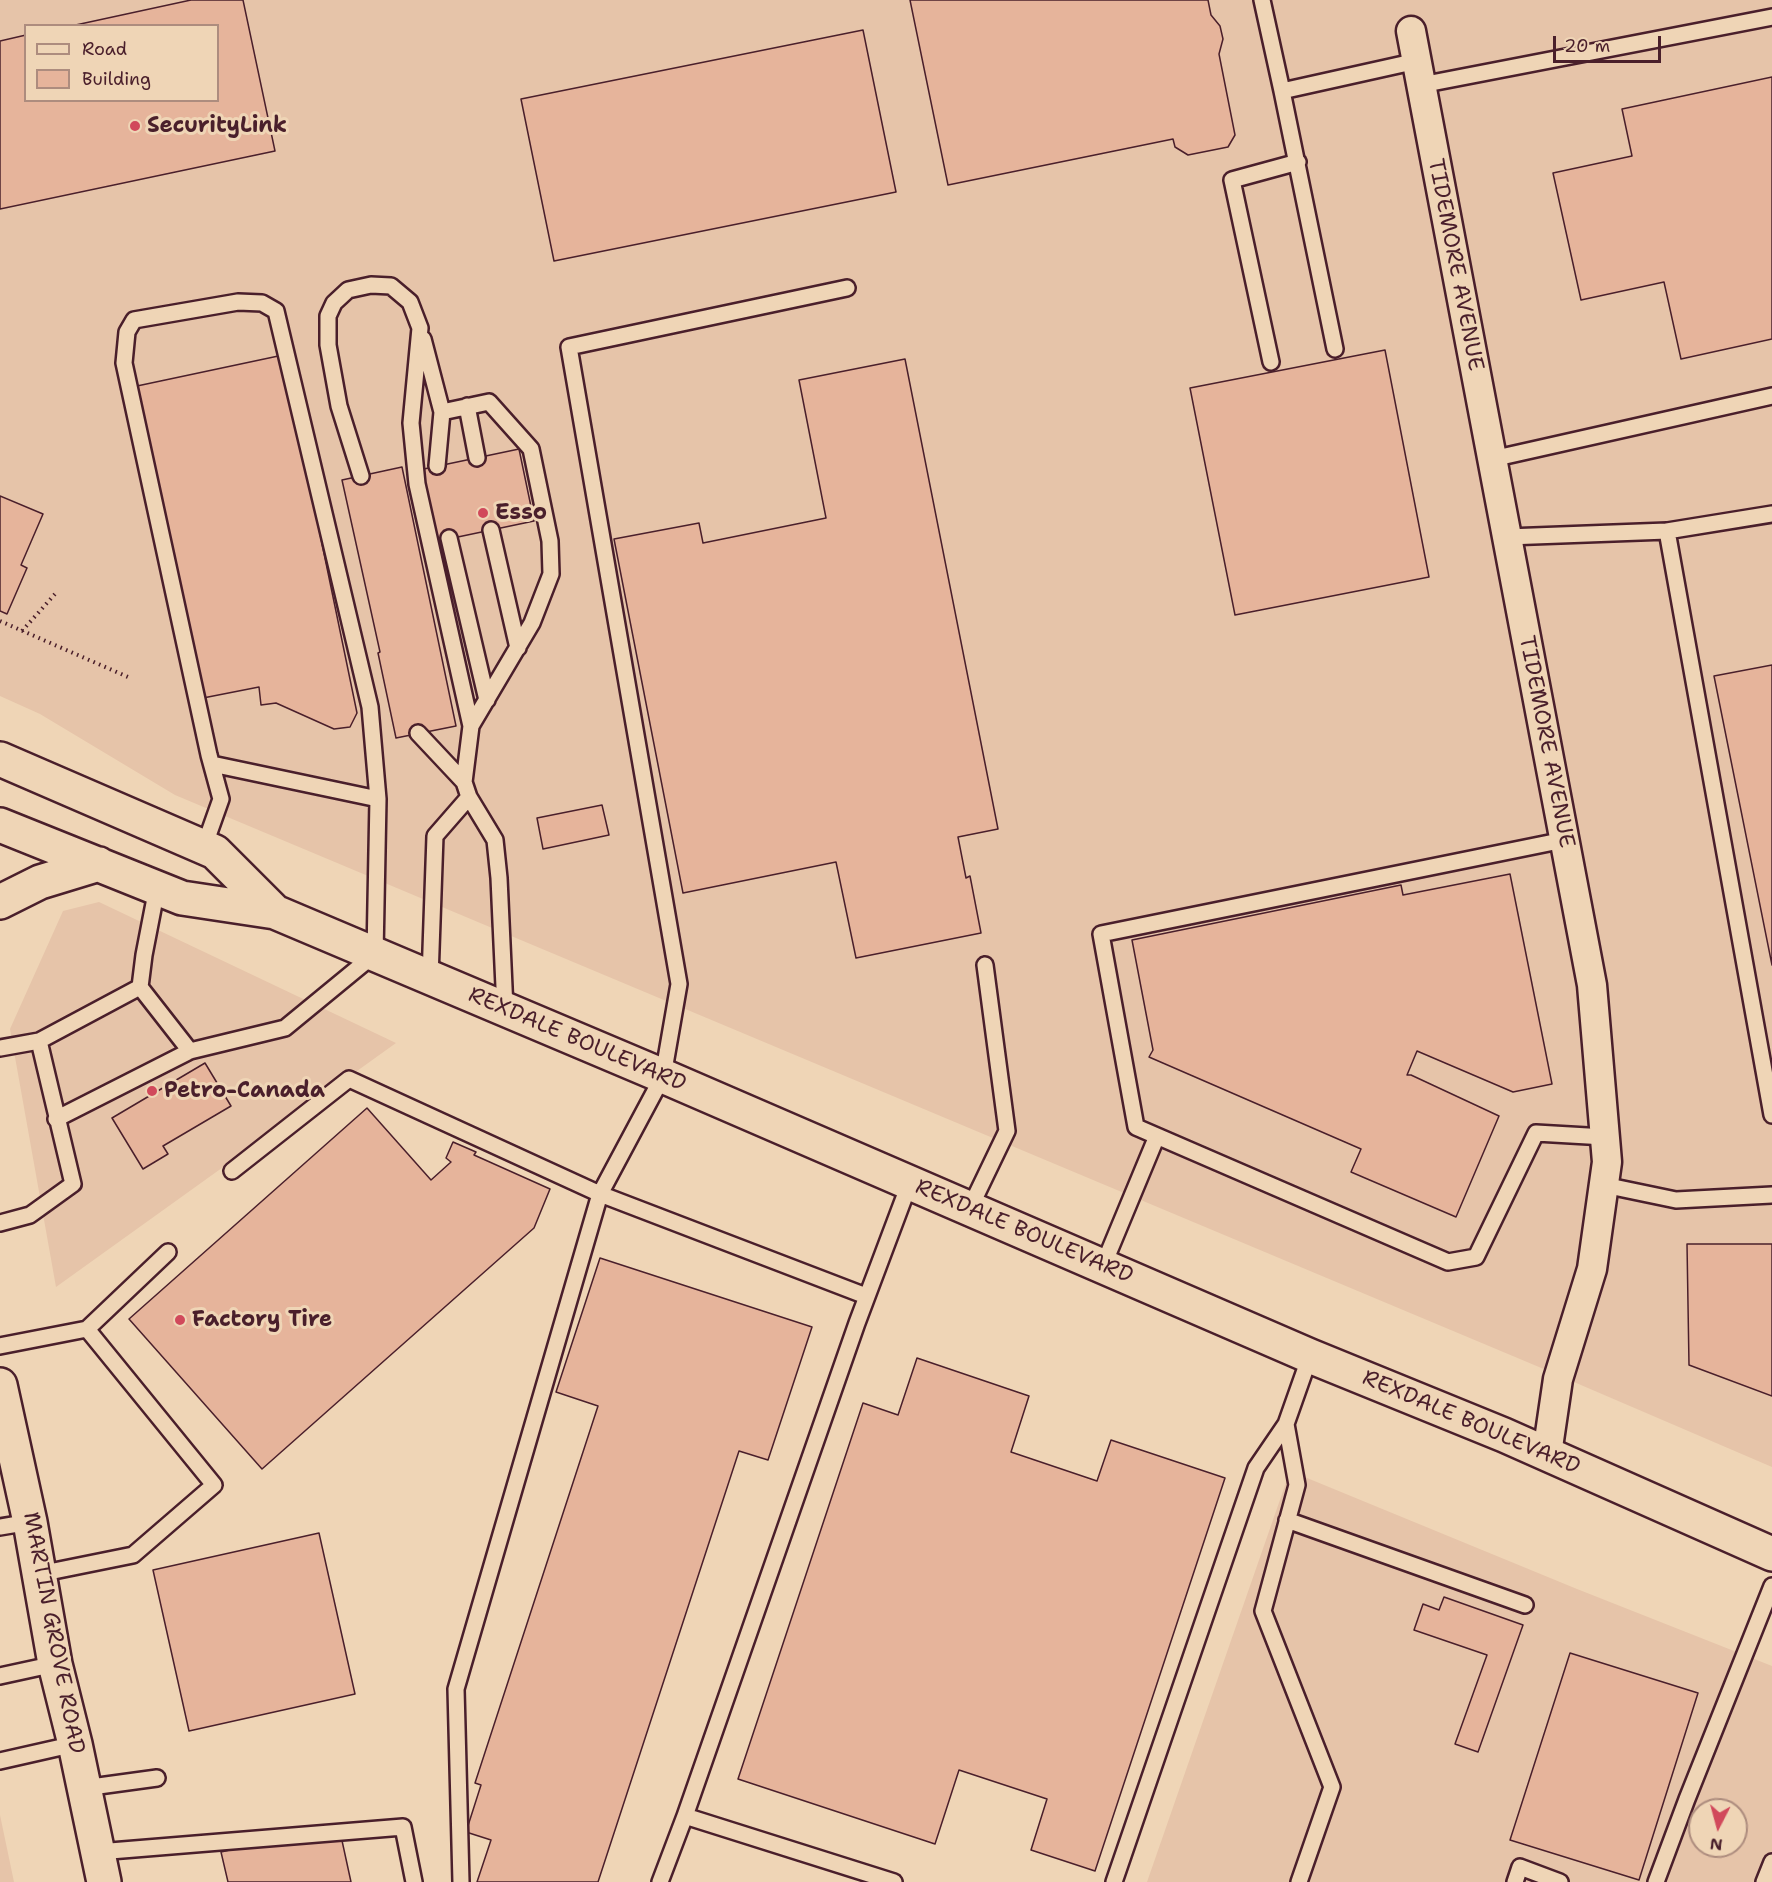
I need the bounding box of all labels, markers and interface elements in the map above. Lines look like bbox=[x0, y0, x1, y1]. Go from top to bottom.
legend bbox=[24, 24, 219, 102]
scale bar bbox=[1556, 24, 1664, 62]
text: 20 m bbox=[1564, 34, 1610, 58]
text: Road bbox=[82, 37, 127, 61]
text: Building bbox=[82, 67, 151, 91]
place label: SecurityLink bbox=[147, 113, 287, 139]
marker: SecurityLink bbox=[128, 119, 142, 133]
street label: TIDEMORE AVENUE bbox=[1421, 157, 1489, 373]
place label: Esso bbox=[495, 500, 547, 526]
marker: Esso bbox=[476, 506, 490, 520]
street label: TIDEMORE AVENUE bbox=[1512, 634, 1580, 850]
street label: REXDALE BOULEVARD bbox=[464, 982, 690, 1098]
place label: Petro-Canada bbox=[164, 1078, 325, 1104]
marker: Petro-Canada bbox=[145, 1084, 159, 1098]
street label: REXDALE BOULEVARD bbox=[911, 1174, 1137, 1290]
place label: Factory Tire bbox=[192, 1307, 332, 1333]
marker: Factory Tire bbox=[173, 1313, 187, 1327]
street label: REXDALE BOULEVARD bbox=[1358, 1365, 1584, 1481]
street label: MARTIN GROVE ROAD bbox=[17, 1510, 89, 1756]
north arrow bbox=[1688, 1798, 1748, 1858]
text: N bbox=[1709, 1833, 1724, 1856]

